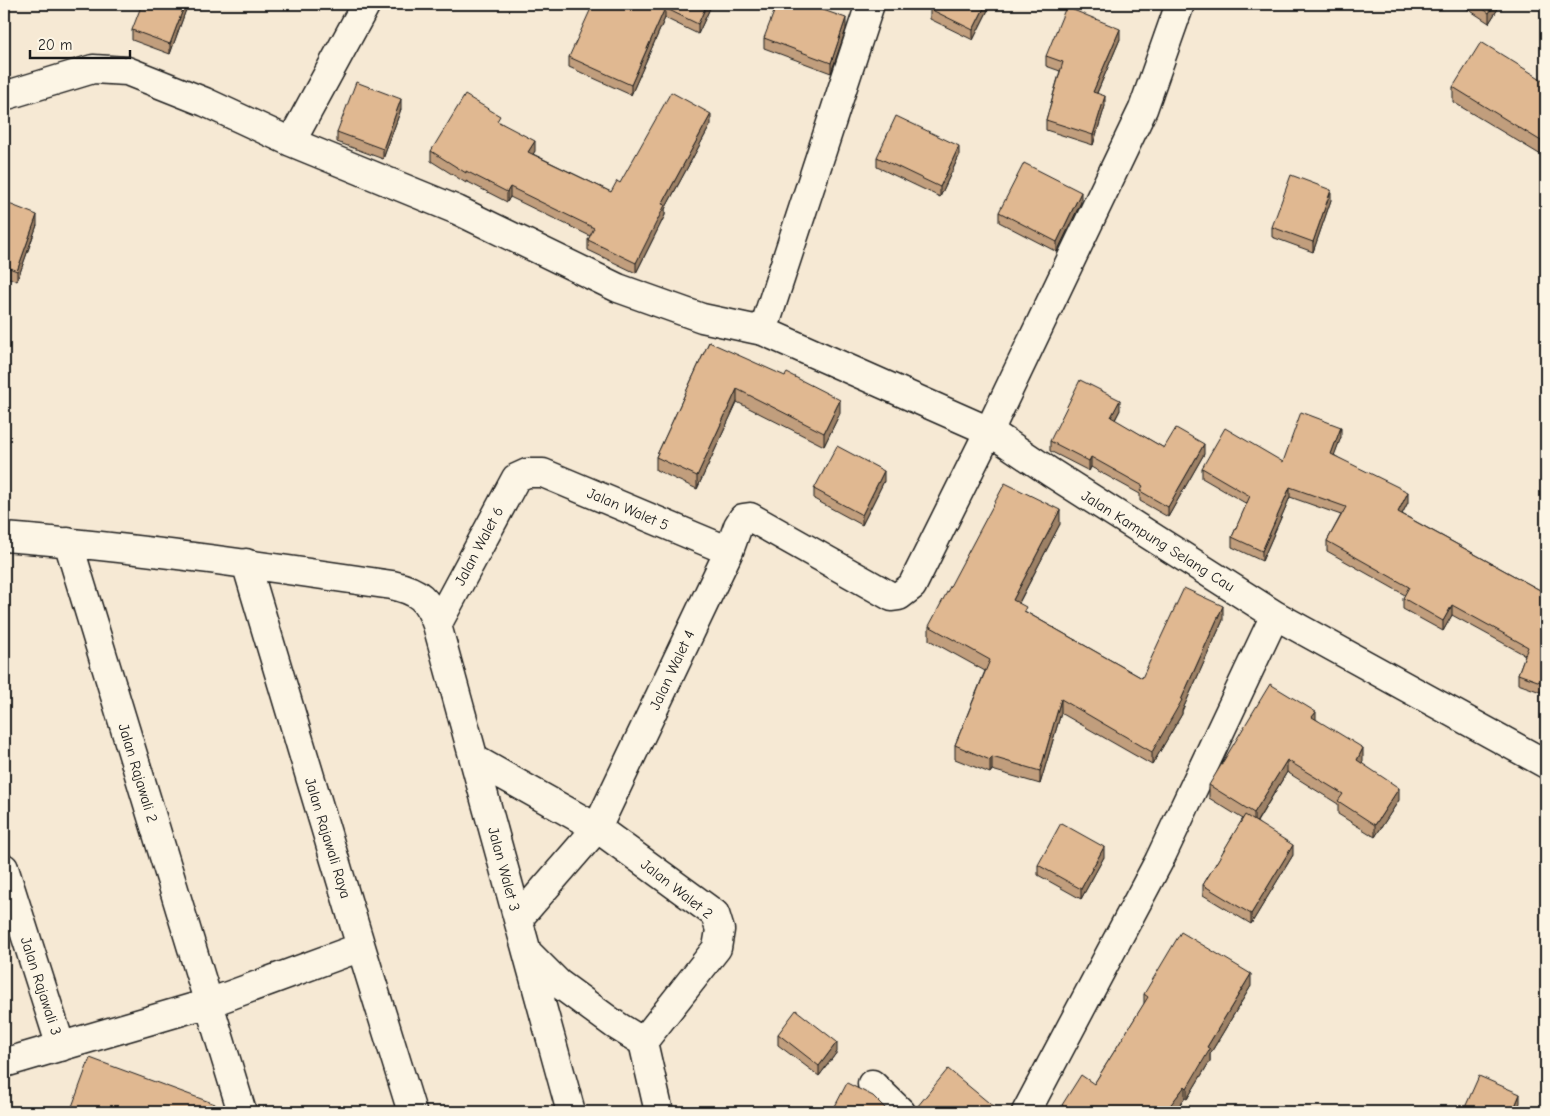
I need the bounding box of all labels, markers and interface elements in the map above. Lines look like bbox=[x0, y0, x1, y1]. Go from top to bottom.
scale bar bbox=[30, 28, 130, 60]
text: 20 m bbox=[38, 36, 72, 54]
street label: Jalan Walet 5 bbox=[584, 484, 672, 534]
street label: Jalan Kampung Selang Cau bbox=[1078, 486, 1238, 596]
street label: Jalan Walet 6 bbox=[451, 503, 507, 589]
street label: Jalan Walet 4 bbox=[646, 627, 698, 713]
street label: Jalan Rajawali 2 bbox=[114, 721, 162, 825]
street label: Jalan Rajawali Raya bbox=[301, 775, 355, 901]
street label: Jalan Walet 3 bbox=[484, 825, 524, 913]
street label: Jalan Walet 2 bbox=[637, 855, 717, 923]
street label: Jalan Rajawali 3 bbox=[17, 935, 65, 1037]

